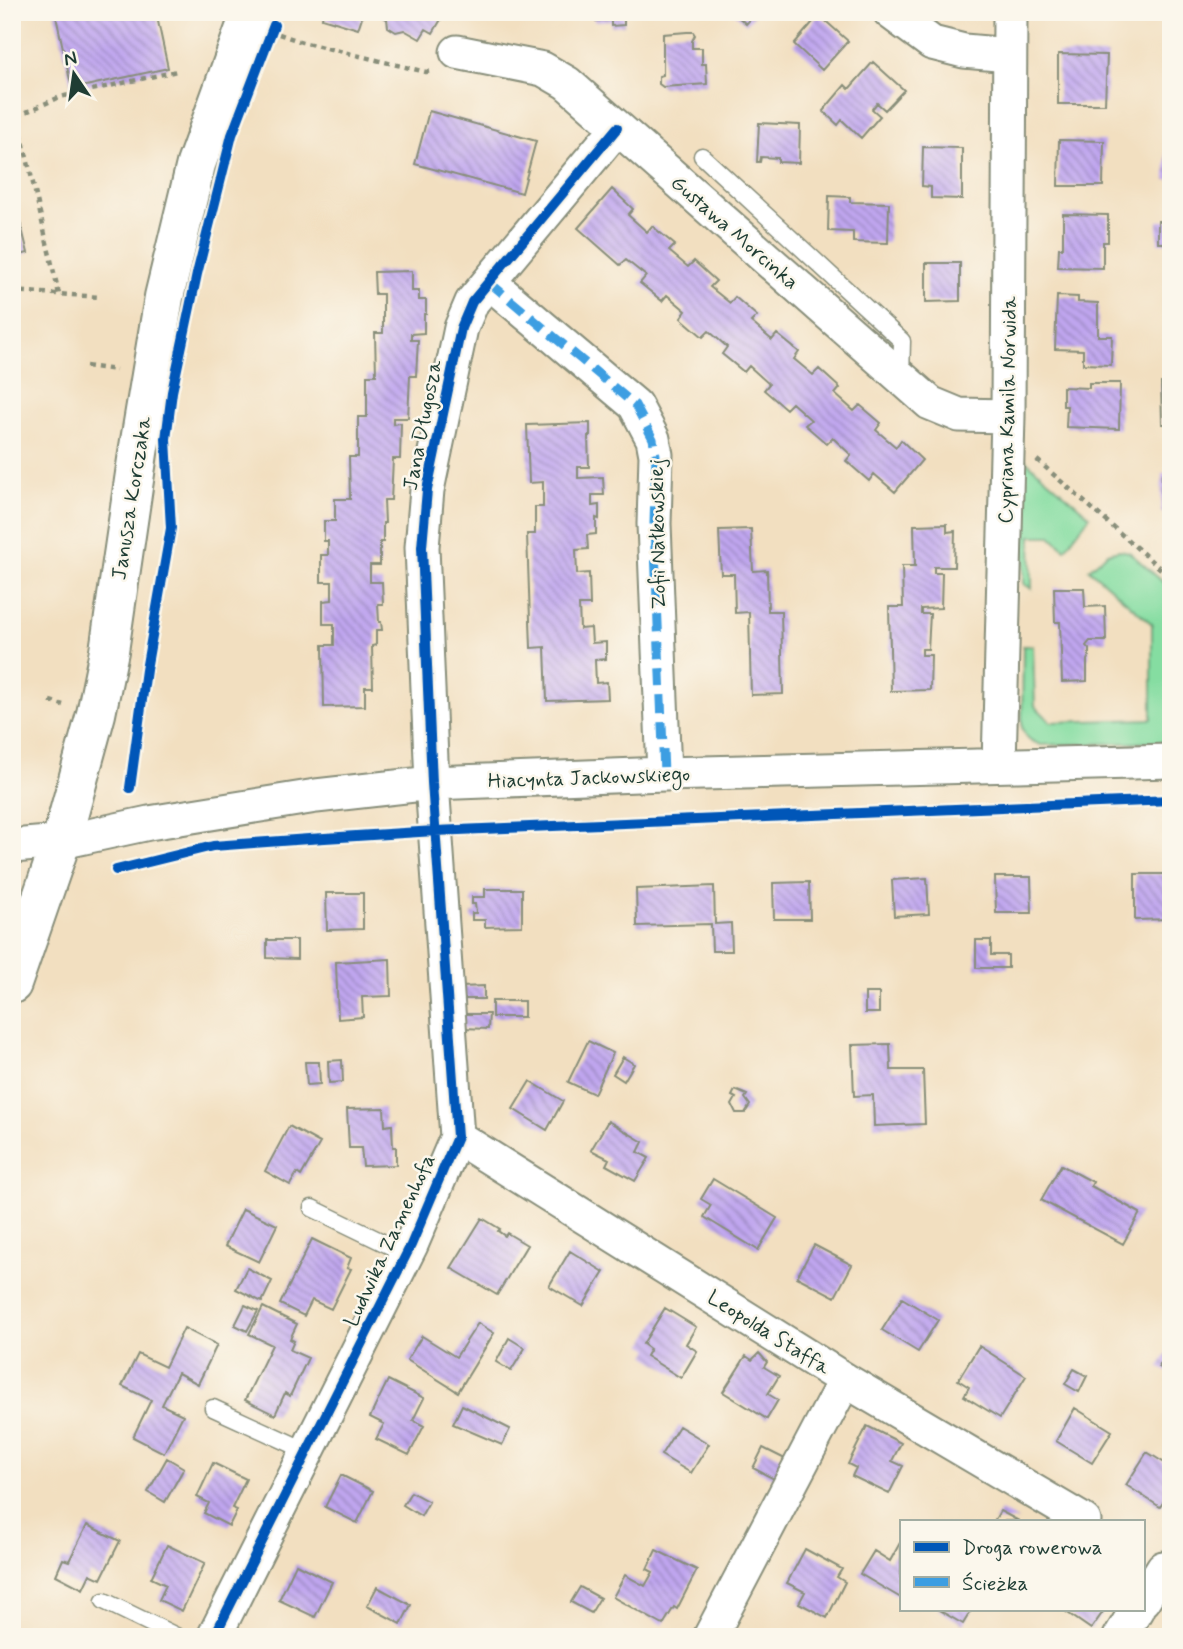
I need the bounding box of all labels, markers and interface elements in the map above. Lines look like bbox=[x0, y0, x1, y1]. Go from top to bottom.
north arrow bbox=[38, 38, 108, 108]
text: N bbox=[62, 45, 79, 73]
street label: Gustawa Morcinka bbox=[664, 169, 804, 296]
street label: Cypriana Kamila Norwida bbox=[992, 296, 1024, 524]
street label: Jana Długosza bbox=[397, 357, 449, 493]
street label: Janusza Korczaka bbox=[105, 414, 159, 582]
street label: Zofii Nałkowskiej bbox=[643, 458, 673, 610]
street label: Hiacynta Jackowskiego bbox=[487, 760, 691, 797]
street label: Ludwika Zamenhofa bbox=[338, 1149, 442, 1331]
street label: Leopolda Staffa bbox=[702, 1284, 836, 1382]
legend bbox=[900, 1520, 1144, 1610]
text: Droga rowerowa bbox=[962, 1534, 1103, 1562]
text: Ścieżka bbox=[962, 1570, 1028, 1598]

